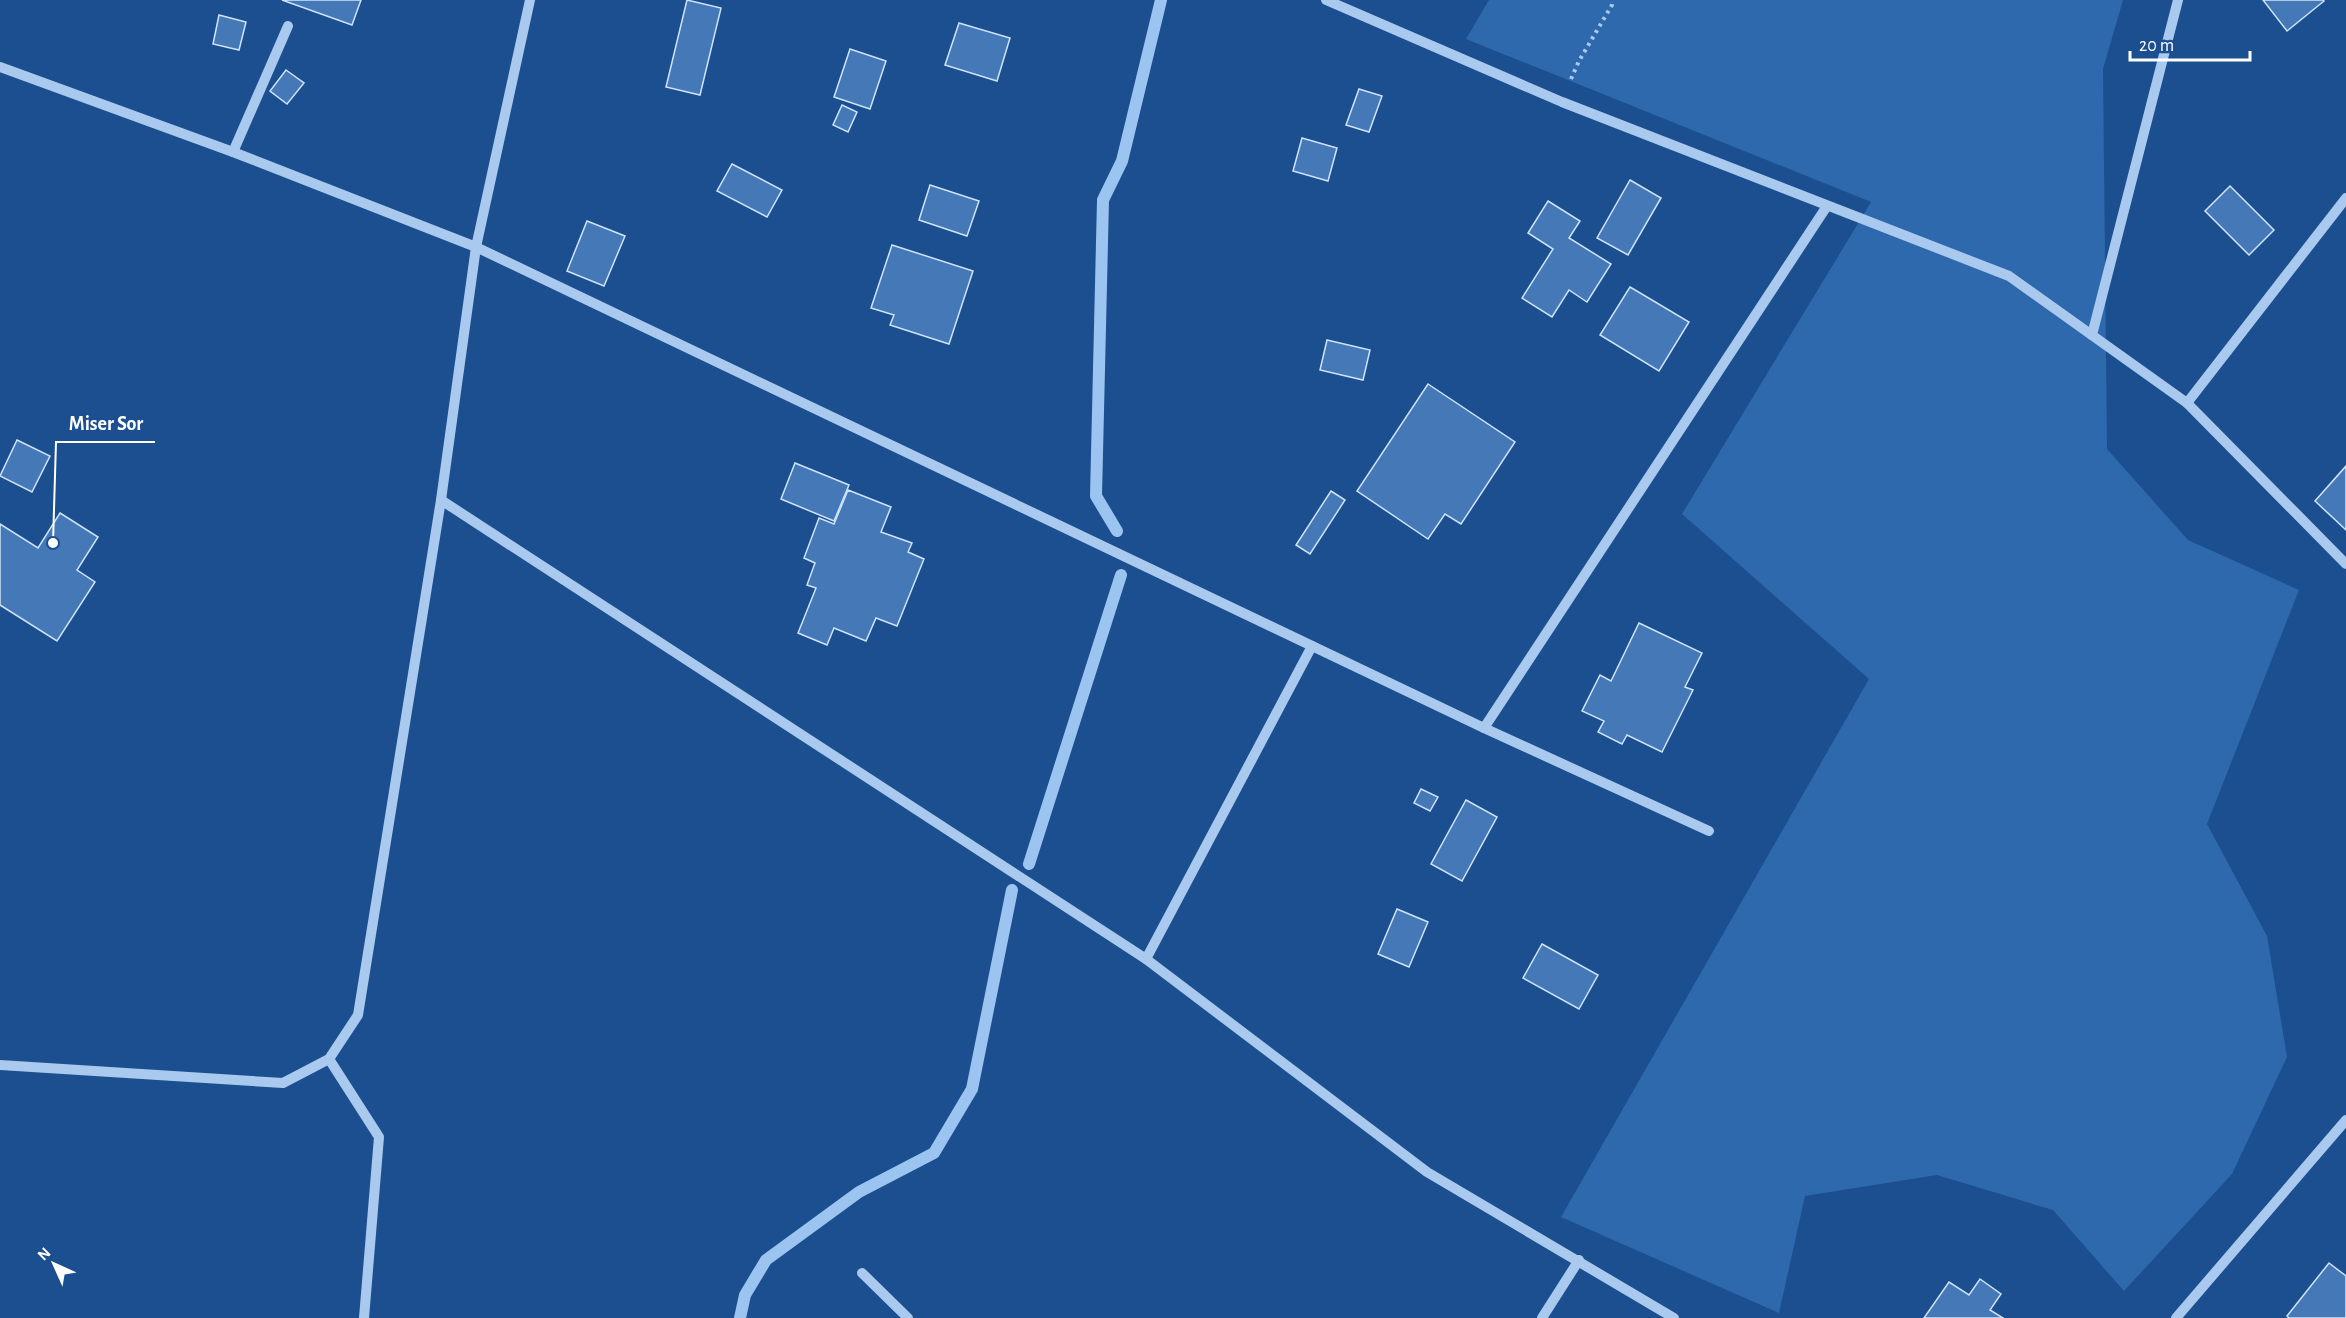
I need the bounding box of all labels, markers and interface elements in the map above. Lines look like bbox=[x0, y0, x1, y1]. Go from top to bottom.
scale bar bbox=[2130, 24, 2250, 62]
text: 20 m bbox=[2139, 37, 2174, 55]
callout: Miser Sor bbox=[56, 404, 155, 442]
text: Miser Sor bbox=[69, 414, 143, 434]
north arrow bbox=[24, 1234, 84, 1294]
text: N bbox=[35, 1245, 54, 1264]

